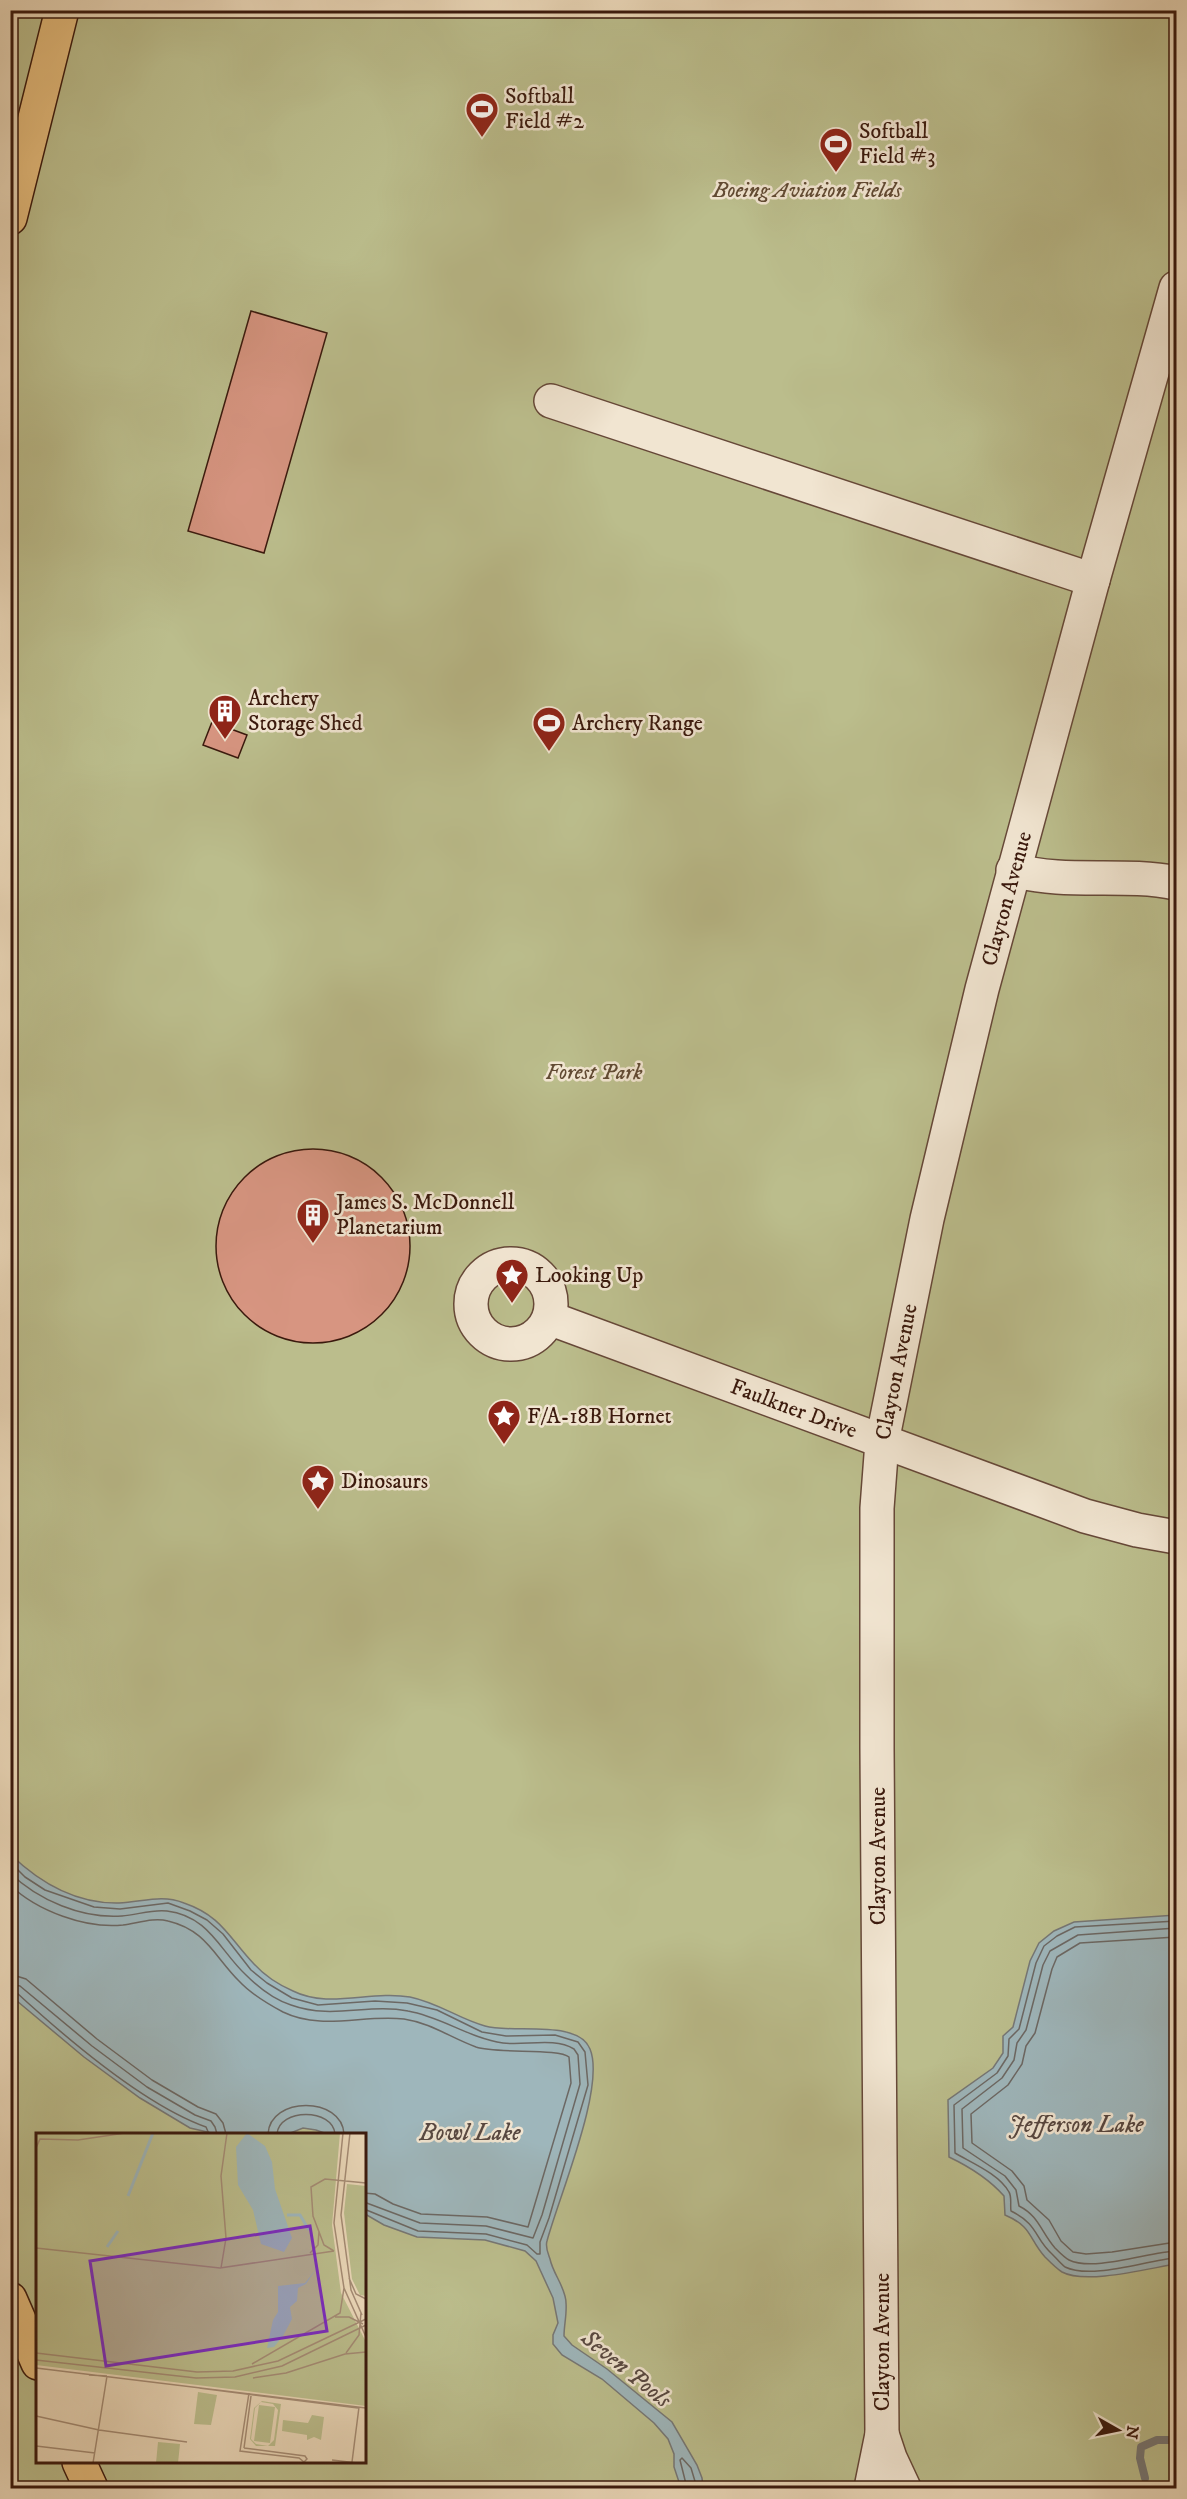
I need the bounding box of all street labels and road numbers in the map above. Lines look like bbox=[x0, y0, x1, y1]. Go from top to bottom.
street label: Clayton Avenue bbox=[975, 828, 1038, 969]
street label: Clayton Avenue bbox=[869, 1301, 923, 1442]
street label: Faulkner Drive bbox=[727, 1373, 861, 1444]
street label: Clayton Avenue bbox=[865, 1787, 892, 1925]
street label: Clayton Avenue bbox=[869, 2273, 896, 2411]

